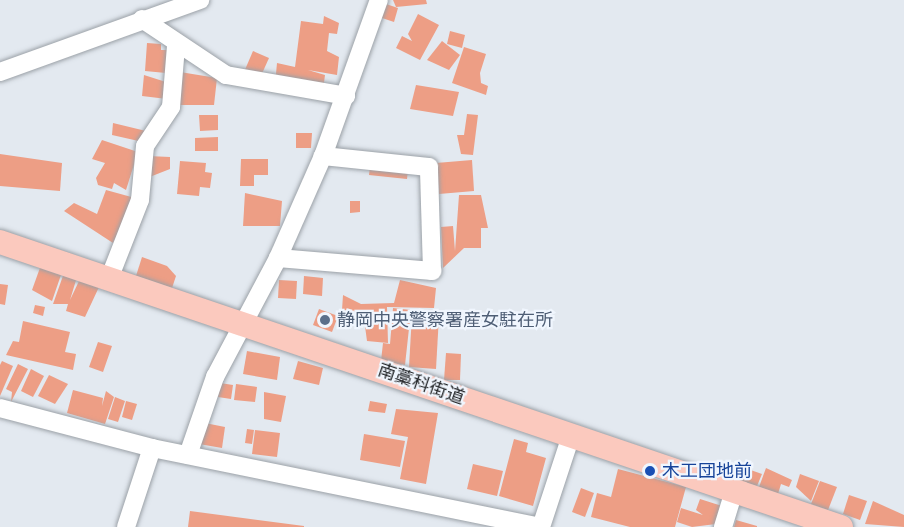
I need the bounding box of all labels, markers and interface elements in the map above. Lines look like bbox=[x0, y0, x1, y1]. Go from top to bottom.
place label: 静岡中央警察署産女駐在所 bbox=[337, 309, 553, 331]
marker: 静岡中央警察署産女駐在所 bbox=[318, 313, 332, 327]
street label: 南藁科街道 bbox=[375, 359, 467, 409]
place label: 木工団地前 bbox=[662, 460, 752, 482]
marker: 木工団地前 bbox=[643, 464, 657, 478]

